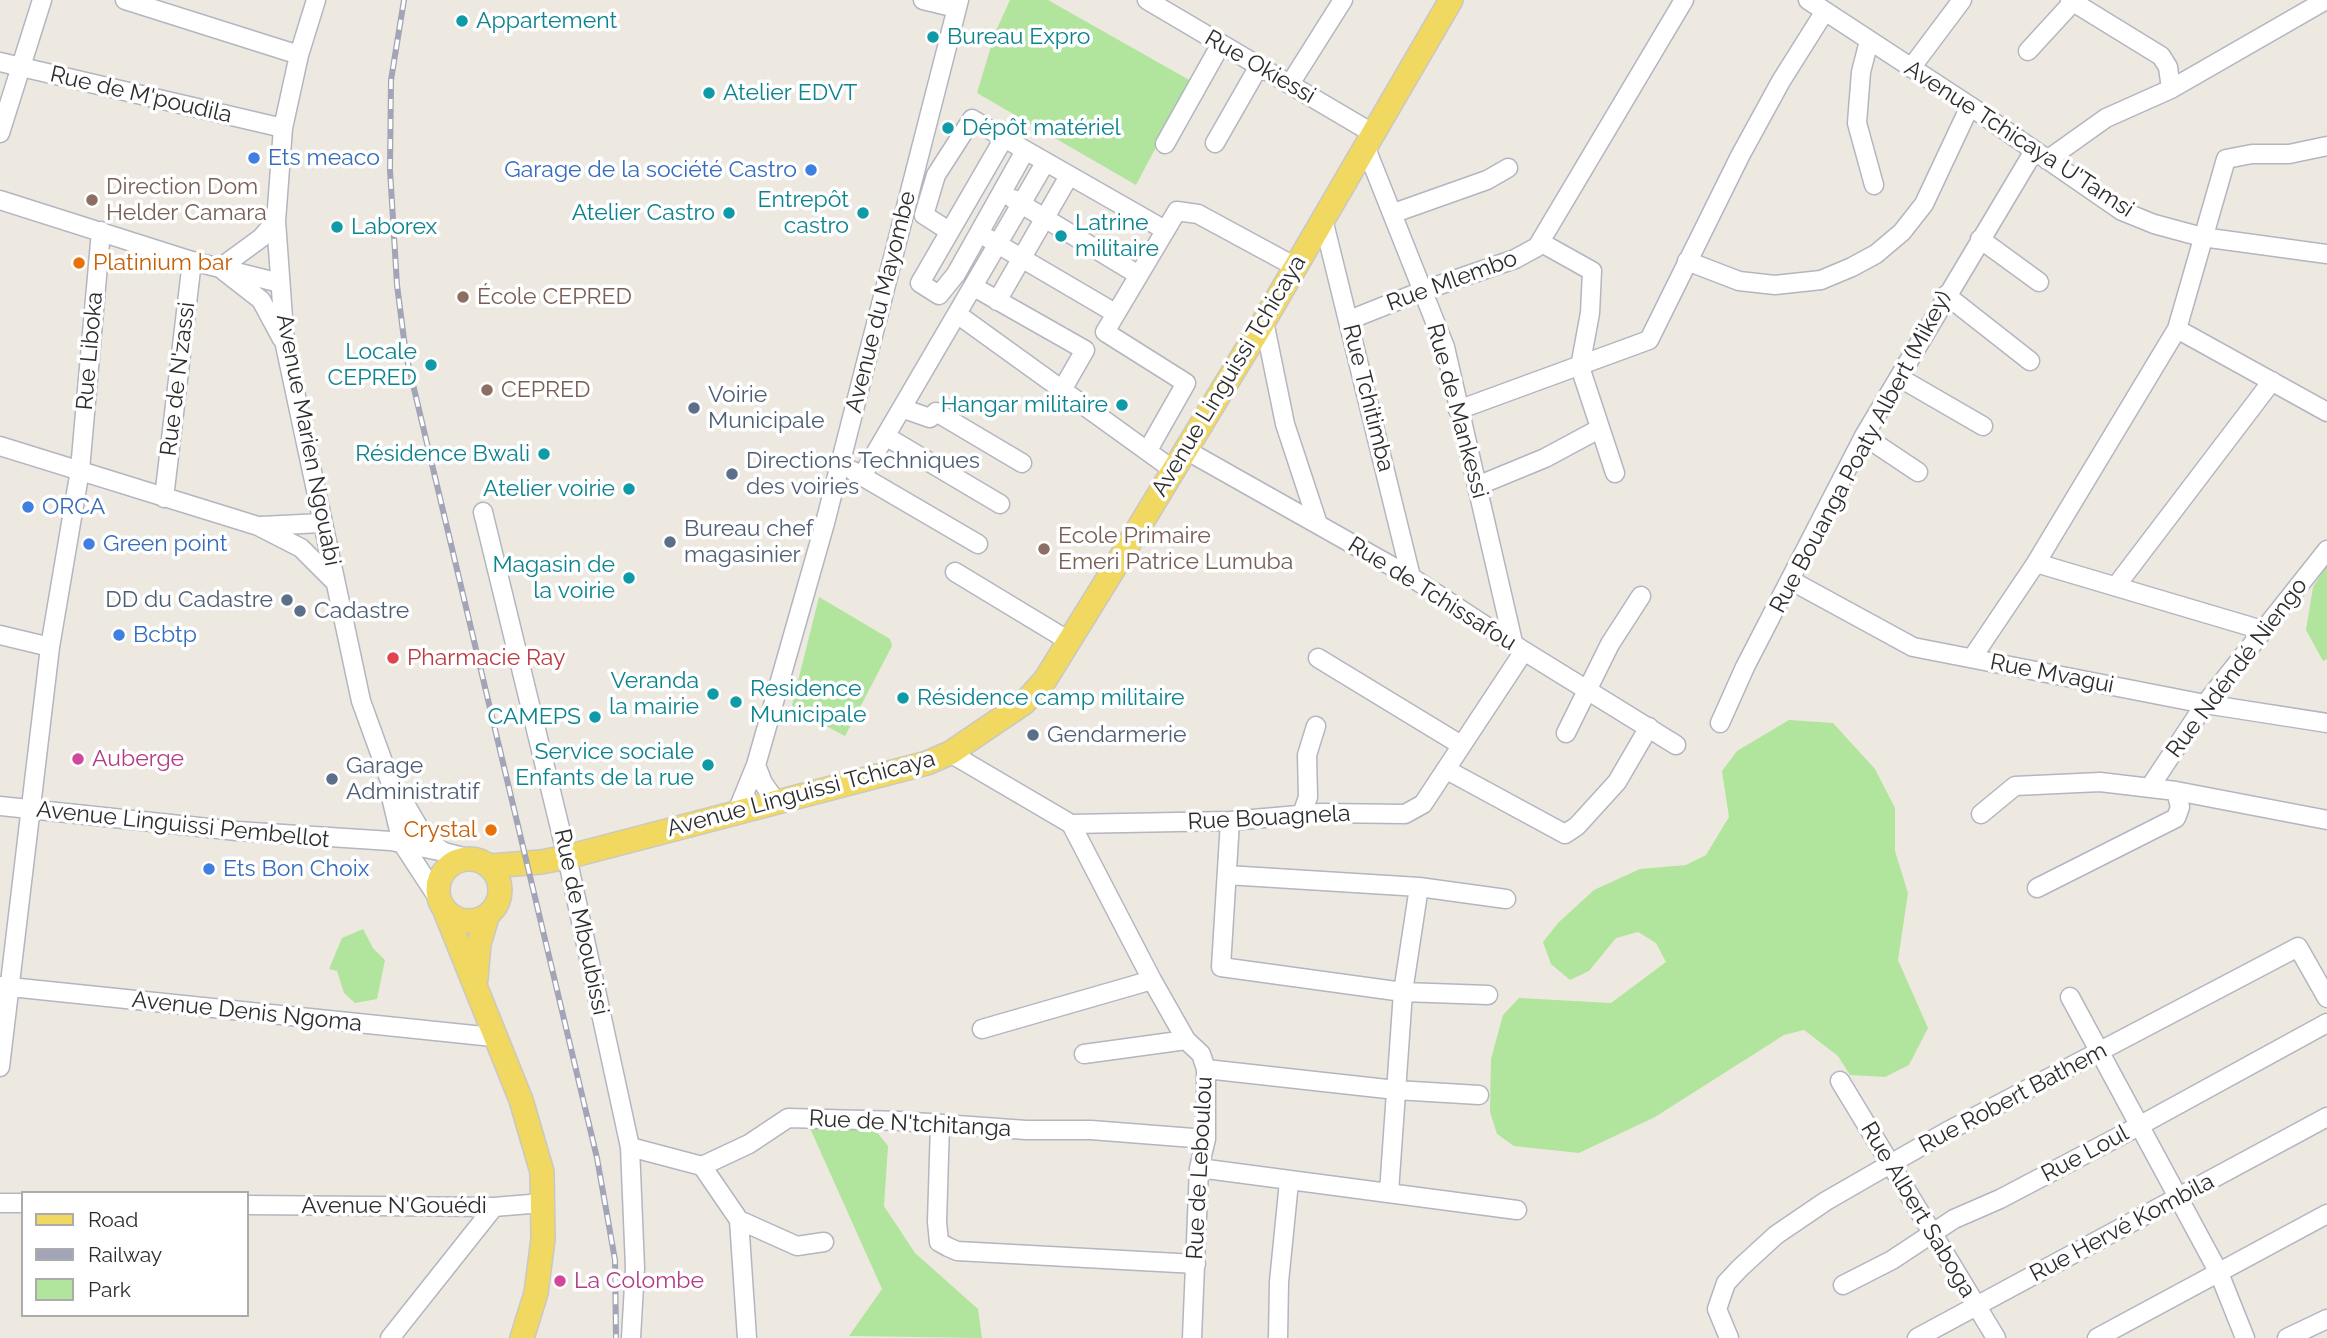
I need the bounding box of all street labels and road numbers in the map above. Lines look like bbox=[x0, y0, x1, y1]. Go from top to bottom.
street label: Rue Okiessi bbox=[1200, 24, 1320, 110]
street label: Avenue Tchicaya U'Tamsi bbox=[1899, 55, 2139, 223]
street label: Rue de M'poudila bbox=[47, 61, 235, 129]
street label: Avenue du Mayombe bbox=[840, 188, 922, 416]
street label: Rue Mlembo bbox=[1383, 245, 1521, 317]
street label: Avenue Linguissi Tchicaya bbox=[1146, 250, 1312, 502]
street label: Rue Bouanga Poaty Albert (Mikey) bbox=[1764, 286, 1958, 618]
street label: Rue Liboka bbox=[71, 291, 109, 411]
street label: Rue de N'zassi bbox=[155, 300, 201, 458]
street label: Avenue Marien Ngouabi bbox=[270, 312, 346, 568]
street label: Rue Tchitimba bbox=[1336, 321, 1400, 475]
street label: Rue de Mankessi bbox=[1420, 321, 1494, 501]
street label: Rue de Tchissafou bbox=[1343, 531, 1521, 657]
street label: Rue Ndéndé Niengo bbox=[2160, 573, 2314, 763]
street label: Rue Mvagui bbox=[1988, 648, 2116, 700]
street label: Avenue Linguissi Tchicaya bbox=[664, 745, 938, 843]
street label: Avenue Linguissi Pembellot bbox=[35, 796, 331, 854]
street label: Rue Bouagnela bbox=[1187, 800, 1351, 836]
street label: Rue de Mboubissi bbox=[548, 826, 614, 1018]
street label: Avenue Denis Ngoma bbox=[131, 986, 363, 1038]
street label: Rue Robert Bathem bbox=[1914, 1037, 2112, 1159]
street label: Rue de Leboulou bbox=[1181, 1076, 1219, 1260]
street label: Rue de N'tchitanga bbox=[808, 1105, 1012, 1143]
street label: Rue Albert Saboga bbox=[1855, 1117, 1981, 1303]
street label: Rue Loul bbox=[2037, 1120, 2133, 1188]
street label: Rue Hervé Kombila bbox=[2025, 1168, 2219, 1288]
street label: Avenue N'Gouédi bbox=[301, 1192, 487, 1220]

